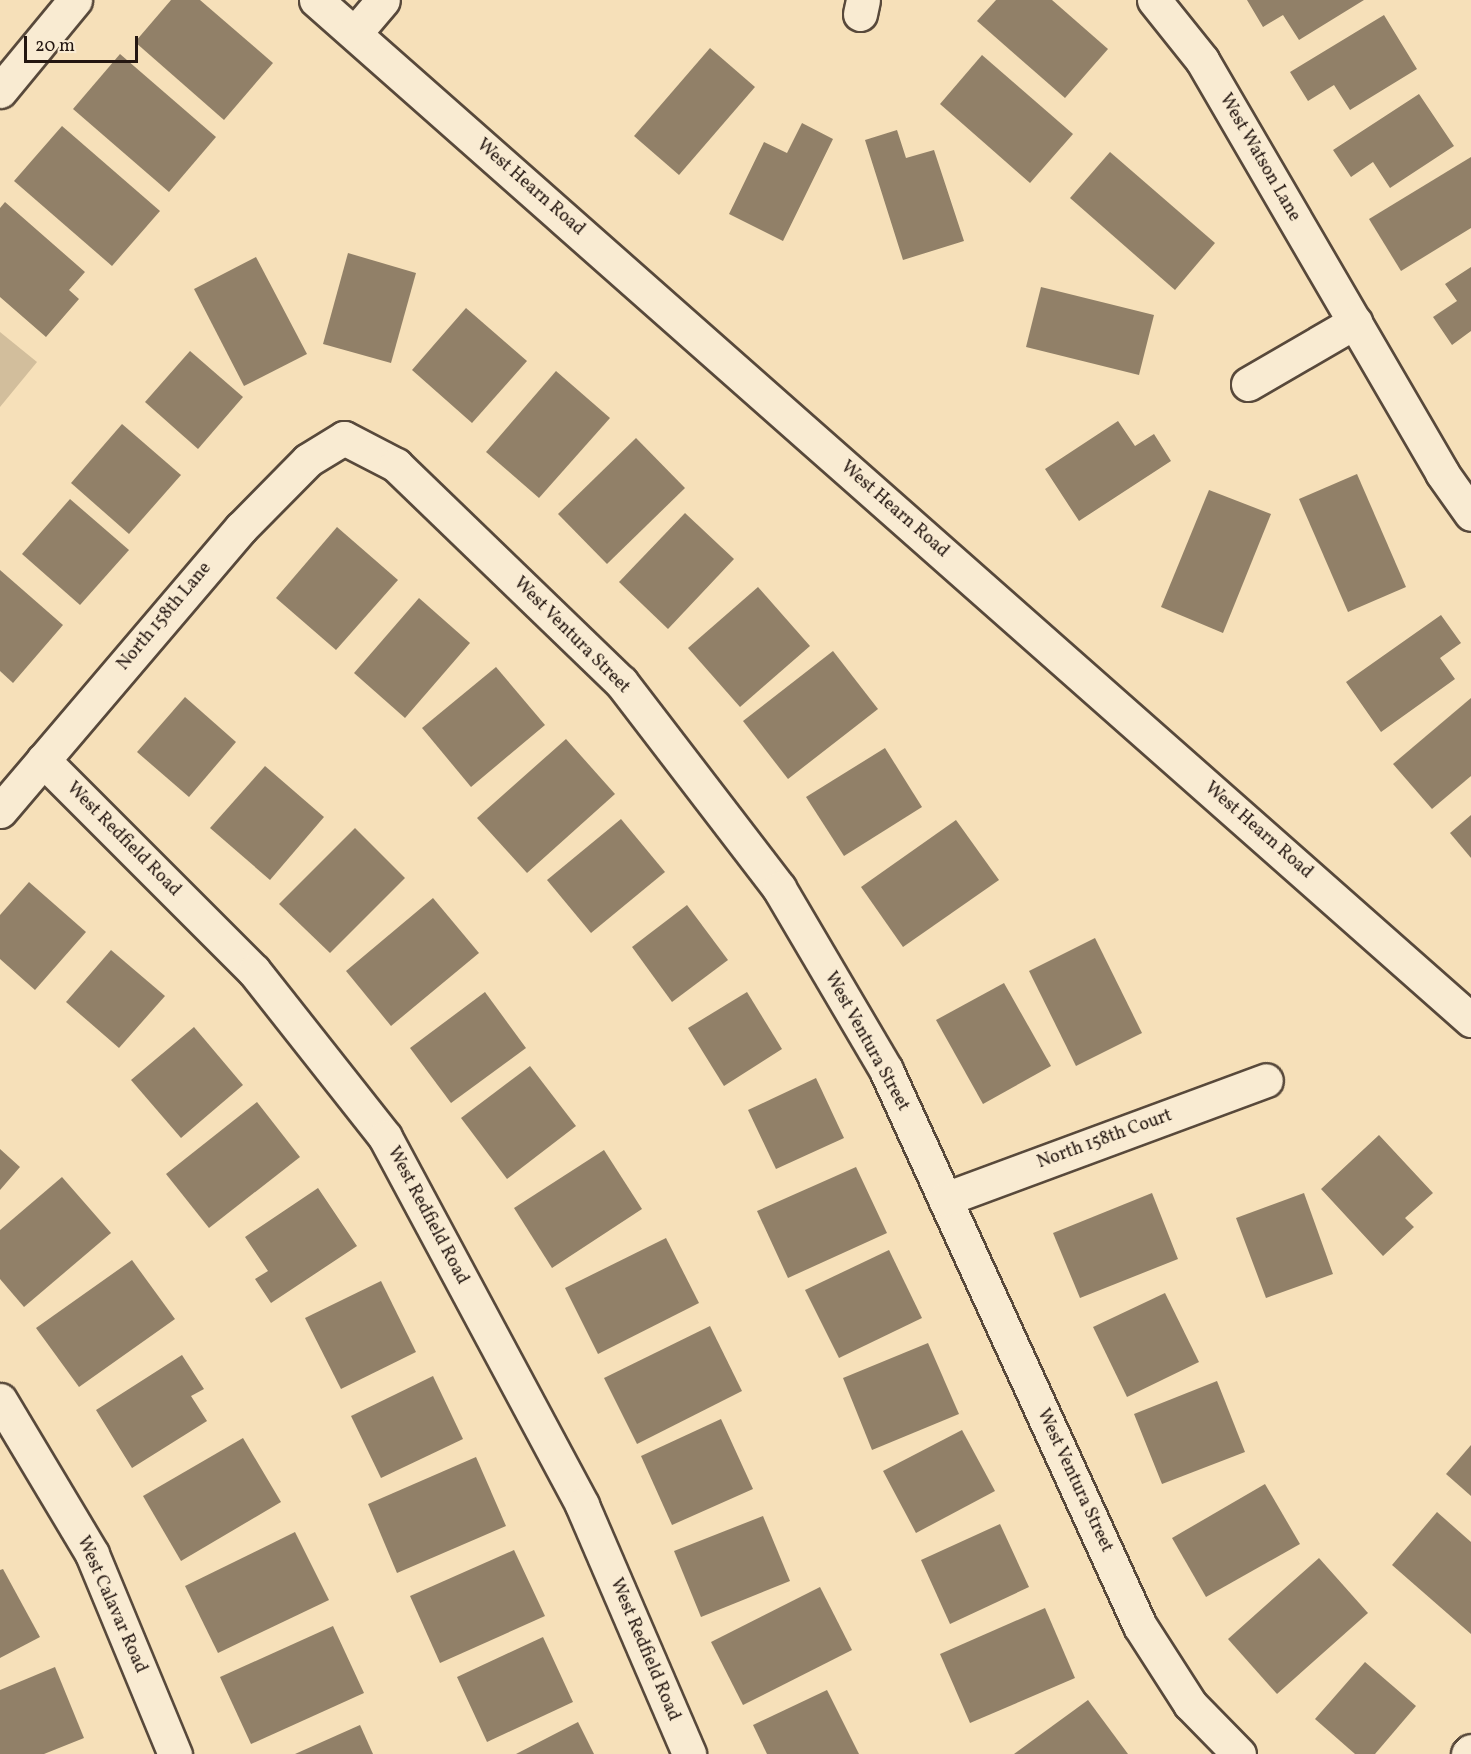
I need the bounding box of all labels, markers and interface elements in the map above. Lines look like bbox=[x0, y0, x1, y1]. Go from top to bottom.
scale bar bbox=[27, 24, 141, 62]
text: 20 m bbox=[35, 34, 75, 59]
street label: West Watson Lane bbox=[1214, 90, 1304, 226]
street label: West Hearn Road bbox=[471, 135, 589, 241]
street label: West Hearn Road bbox=[835, 457, 953, 563]
street label: North 158th Lane bbox=[113, 558, 217, 676]
street label: West Ventura Street bbox=[508, 573, 634, 699]
street label: West Redfield Road bbox=[61, 778, 185, 902]
street label: West Hearn Road bbox=[1199, 778, 1317, 884]
street label: West Ventura Street bbox=[819, 968, 913, 1116]
street label: North 158th Court bbox=[1035, 1106, 1175, 1174]
street label: West Redfield Road bbox=[382, 1143, 472, 1289]
street label: West Ventura Street bbox=[1031, 1406, 1117, 1556]
street label: West Calavar Road bbox=[71, 1533, 151, 1677]
street label: West Redfield Road bbox=[604, 1575, 684, 1725]

